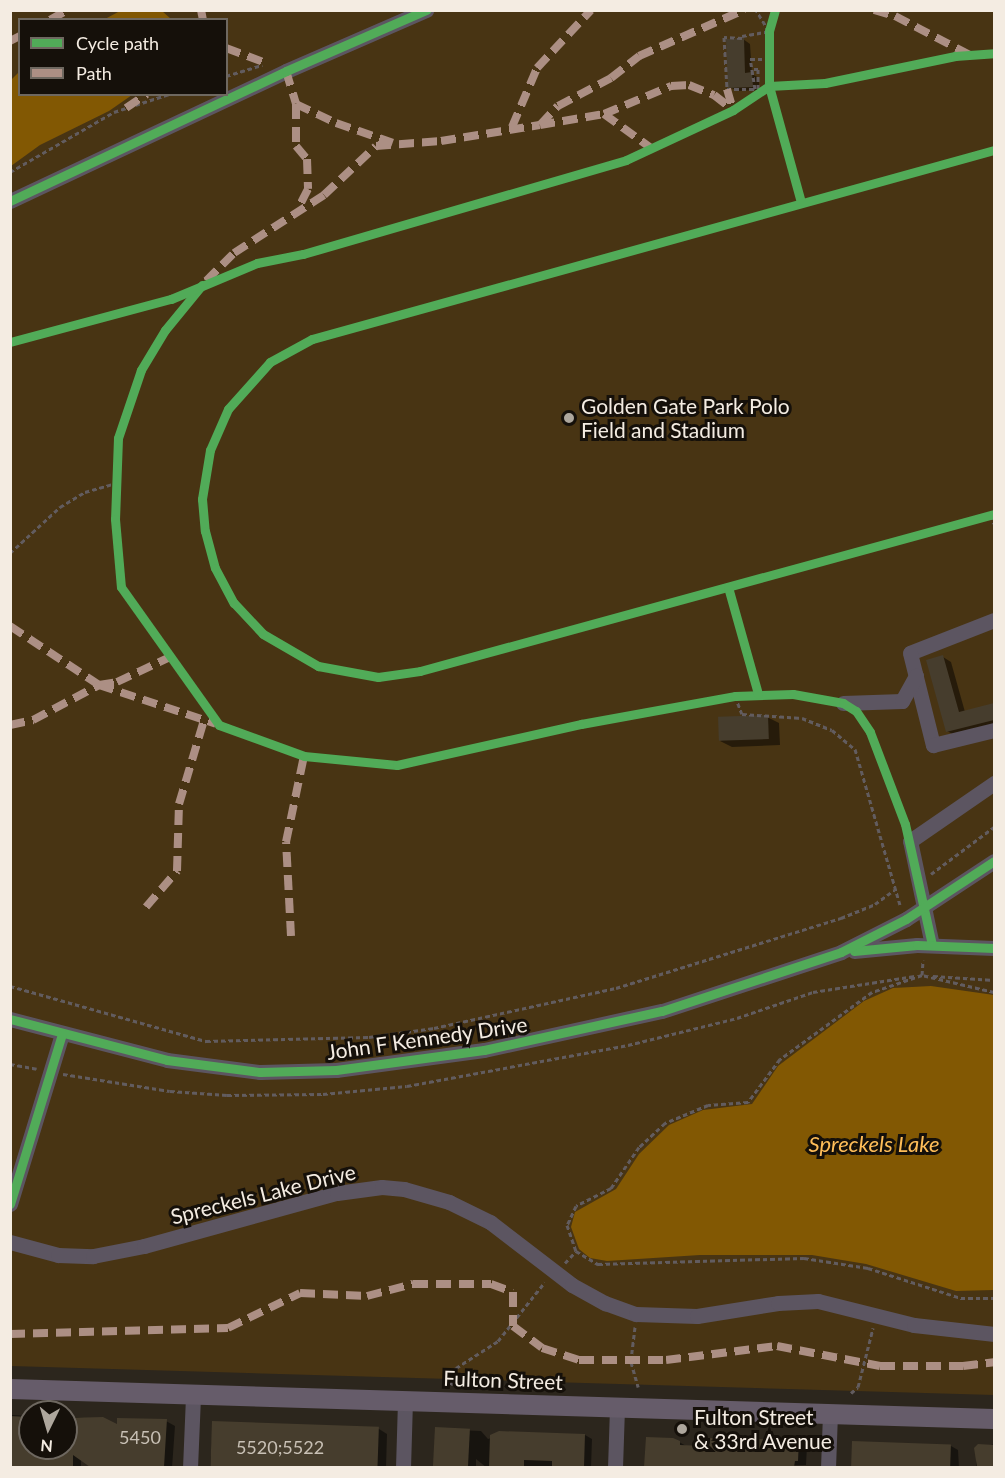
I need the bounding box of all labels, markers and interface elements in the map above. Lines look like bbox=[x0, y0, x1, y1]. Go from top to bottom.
legend bbox=[18, 18, 228, 96]
text: Cycle path bbox=[76, 32, 159, 54]
text: Path bbox=[76, 62, 112, 84]
place label: Golden Gate Park Polo Field and Stadium bbox=[581, 393, 790, 443]
marker: Golden Gate Park Polo Field and Stadium bbox=[562, 411, 576, 425]
street label: John F Kennedy Drive bbox=[325, 1011, 529, 1065]
water label: Spreckels Lake bbox=[808, 1131, 940, 1157]
street label: Spreckels Lake Drive bbox=[168, 1159, 358, 1229]
street label: Fulton Street bbox=[443, 1365, 563, 1395]
north arrow bbox=[18, 1400, 78, 1460]
place label: Fulton Street & 33rd Avenue bbox=[694, 1404, 833, 1454]
marker: Fulton Street & 33rd Avenue bbox=[675, 1422, 689, 1436]
house number: 5450 bbox=[119, 1426, 161, 1448]
text: N bbox=[40, 1436, 54, 1456]
house number: 5520;5522 bbox=[236, 1436, 324, 1458]

